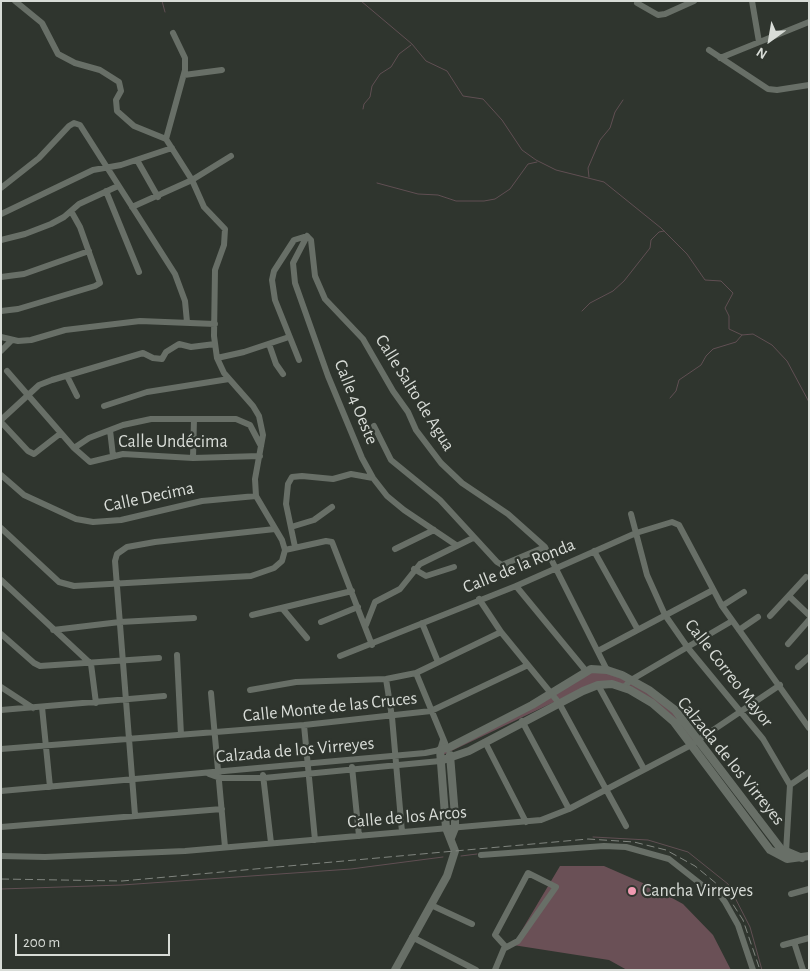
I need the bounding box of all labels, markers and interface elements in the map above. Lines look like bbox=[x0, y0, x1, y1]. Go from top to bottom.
north arrow bbox=[745, 15, 795, 65]
text: N bbox=[754, 44, 770, 61]
street label: Calle Salto de Agua bbox=[371, 331, 459, 455]
street label: Calle 4 Oeste bbox=[329, 356, 383, 448]
street label: Calle Undécima bbox=[118, 431, 228, 453]
street label: Calle Decima bbox=[102, 477, 196, 517]
street label: Calle de la Ronda bbox=[460, 534, 578, 598]
street label: Calle Correo Mayor bbox=[680, 615, 778, 731]
street label: Calle Monte de las Cruces bbox=[242, 687, 418, 727]
street label: Calzada de los Virreyes bbox=[673, 693, 789, 829]
street label: Calzada de los Virreyes bbox=[215, 732, 375, 768]
street label: Calle de los Arcos bbox=[346, 801, 468, 833]
place label: Cancha Virreyes bbox=[642, 880, 753, 902]
marker: Cancha Virreyes bbox=[626, 885, 638, 897]
scale bar bbox=[18, 924, 172, 956]
text: 200 m bbox=[23, 935, 60, 950]

